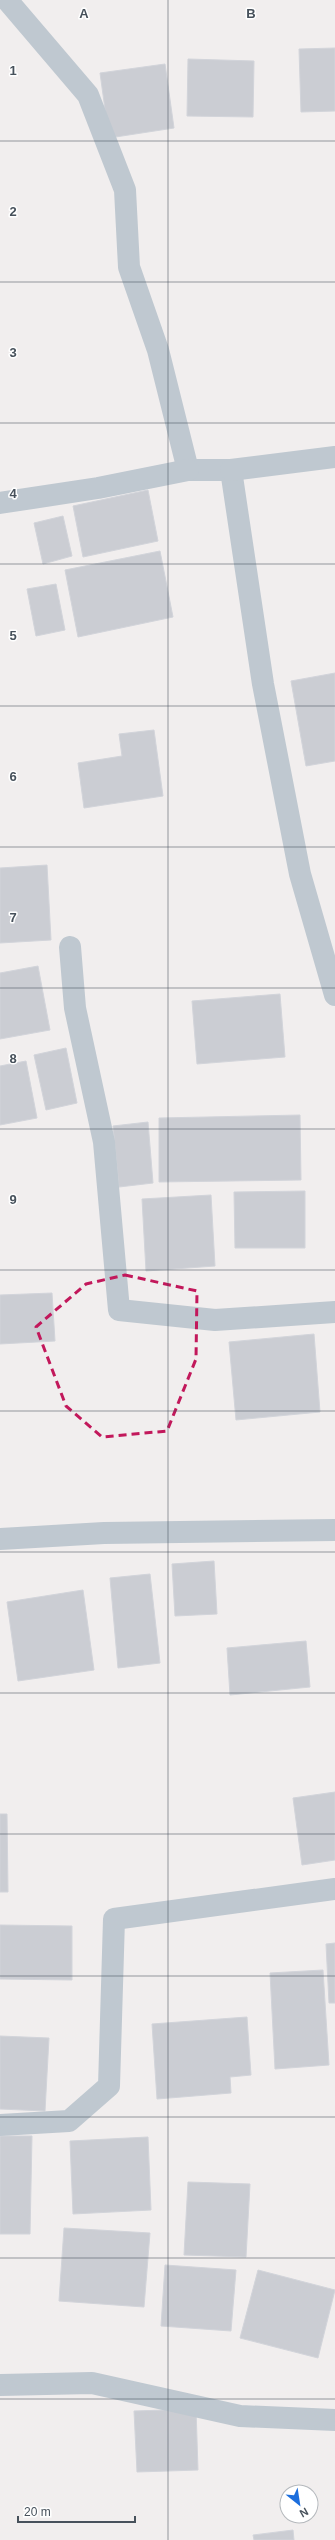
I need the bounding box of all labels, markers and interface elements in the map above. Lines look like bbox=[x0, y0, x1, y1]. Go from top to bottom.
text: A bbox=[79, 6, 89, 21]
text: B bbox=[246, 6, 256, 21]
text: 1 bbox=[9, 63, 17, 78]
text: 2 bbox=[9, 204, 17, 219]
text: 3 bbox=[9, 345, 17, 360]
text: 4 bbox=[9, 486, 17, 501]
text: 5 bbox=[9, 628, 17, 643]
text: 6 bbox=[9, 769, 17, 784]
text: 7 bbox=[9, 910, 17, 925]
text: 8 bbox=[9, 1051, 17, 1066]
text: 9 bbox=[9, 1192, 17, 1207]
north arrow bbox=[279, 2484, 319, 2524]
scale bar bbox=[18, 2498, 135, 2524]
text: 20 m bbox=[24, 2505, 51, 2519]
text: N bbox=[298, 2505, 310, 2520]

